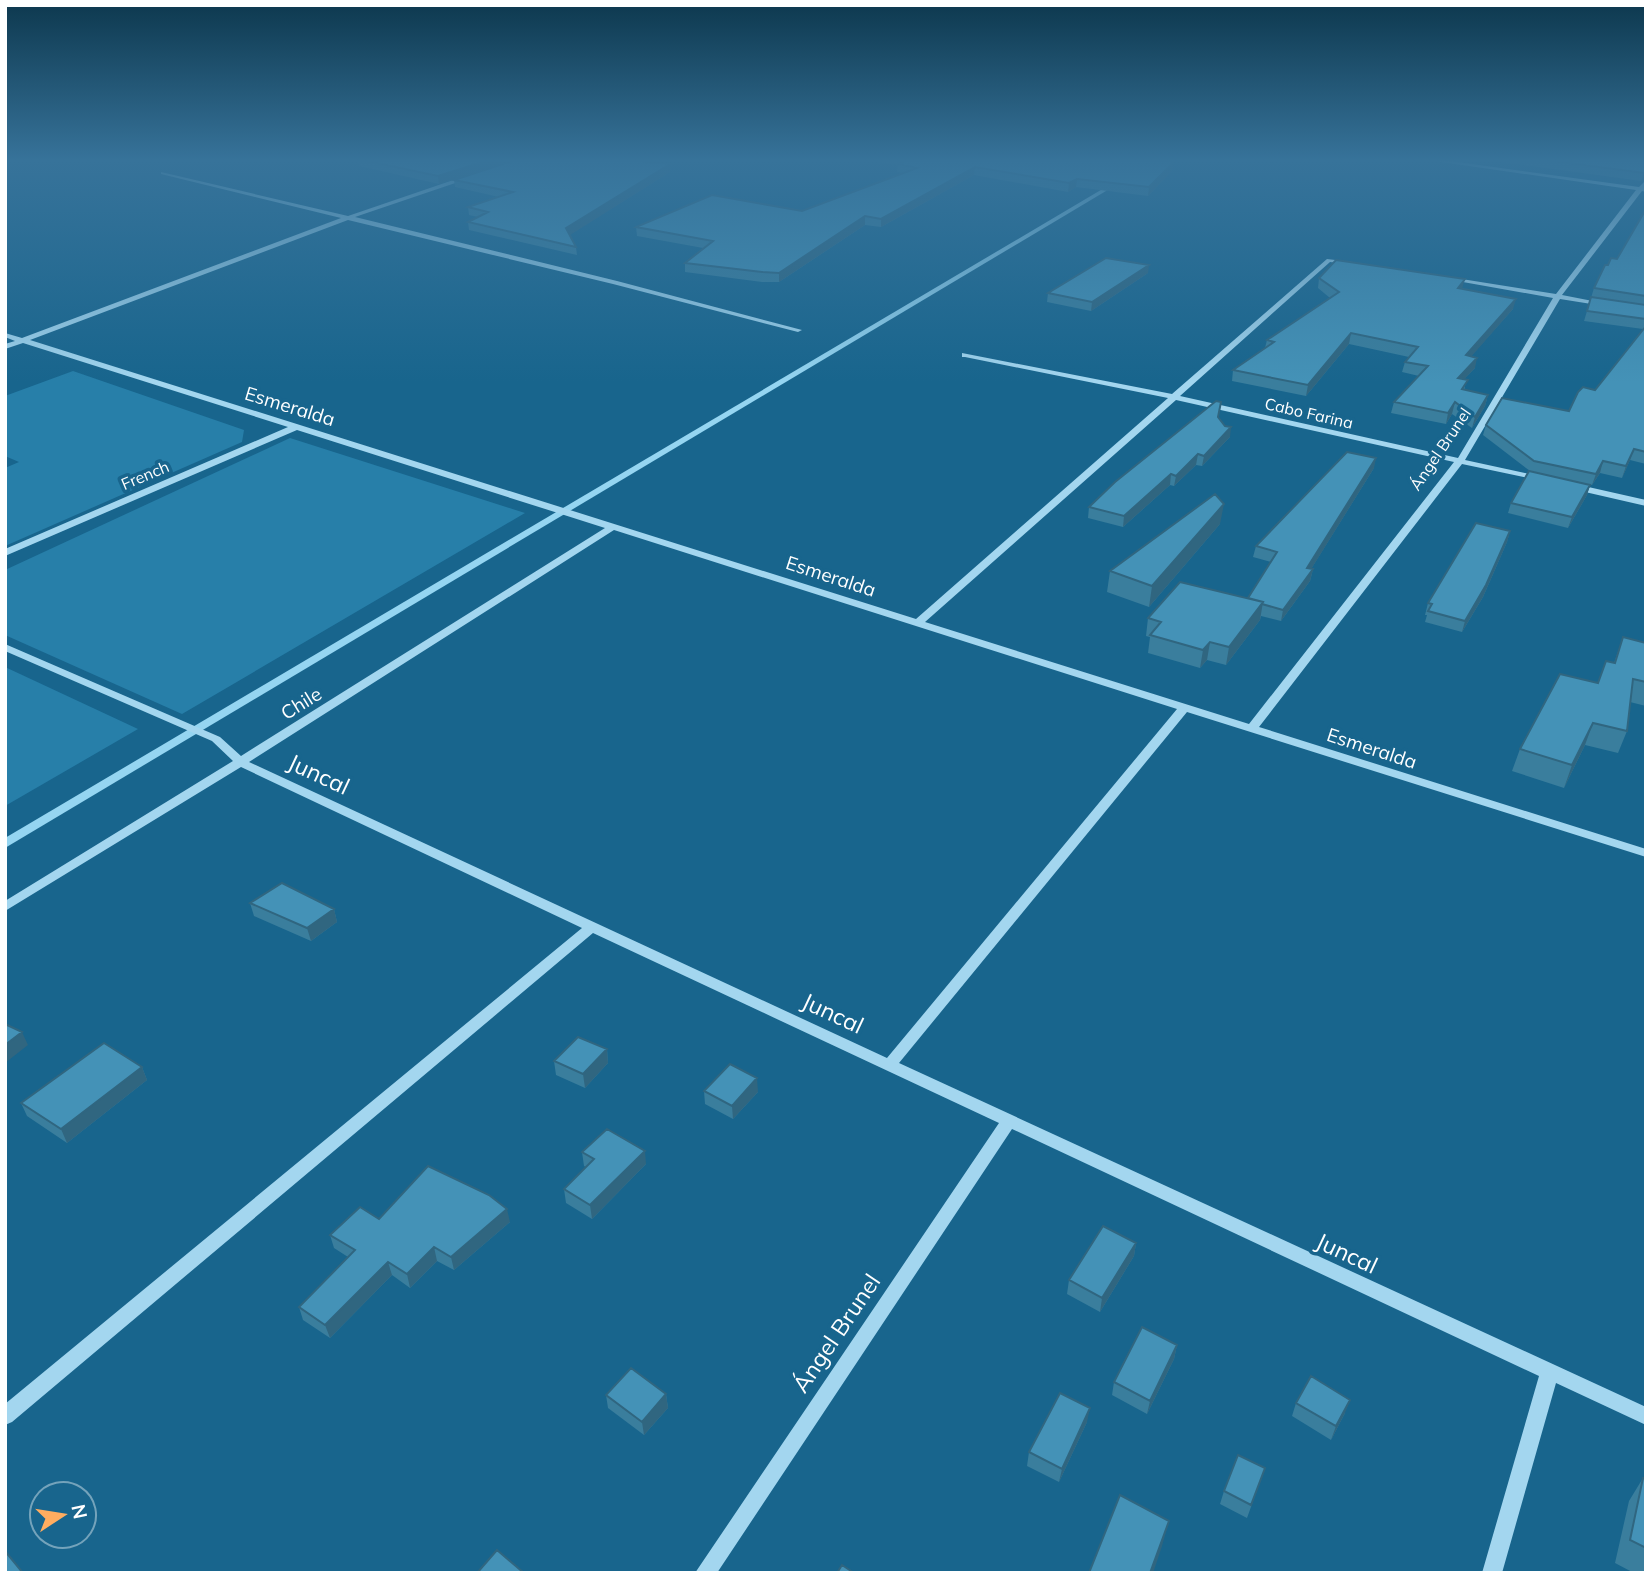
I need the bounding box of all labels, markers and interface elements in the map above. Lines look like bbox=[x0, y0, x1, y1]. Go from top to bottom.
street label: Esmeralda bbox=[242, 381, 338, 431]
street label: Cabo Farina bbox=[1263, 393, 1355, 433]
street label: Ángel Brunel bbox=[1405, 404, 1475, 494]
street label: French bbox=[118, 456, 172, 494]
street label: Esmeralda bbox=[783, 550, 879, 602]
street label: Chile bbox=[276, 681, 326, 725]
street label: Esmeralda bbox=[1324, 722, 1420, 774]
street label: Juncal bbox=[283, 747, 355, 801]
street label: Juncal bbox=[797, 986, 869, 1040]
street label: Juncal bbox=[1311, 1226, 1383, 1280]
street label: Ángel Brunel bbox=[786, 1268, 886, 1398]
north arrow bbox=[28, 1480, 98, 1550]
text: N bbox=[66, 1502, 93, 1521]

